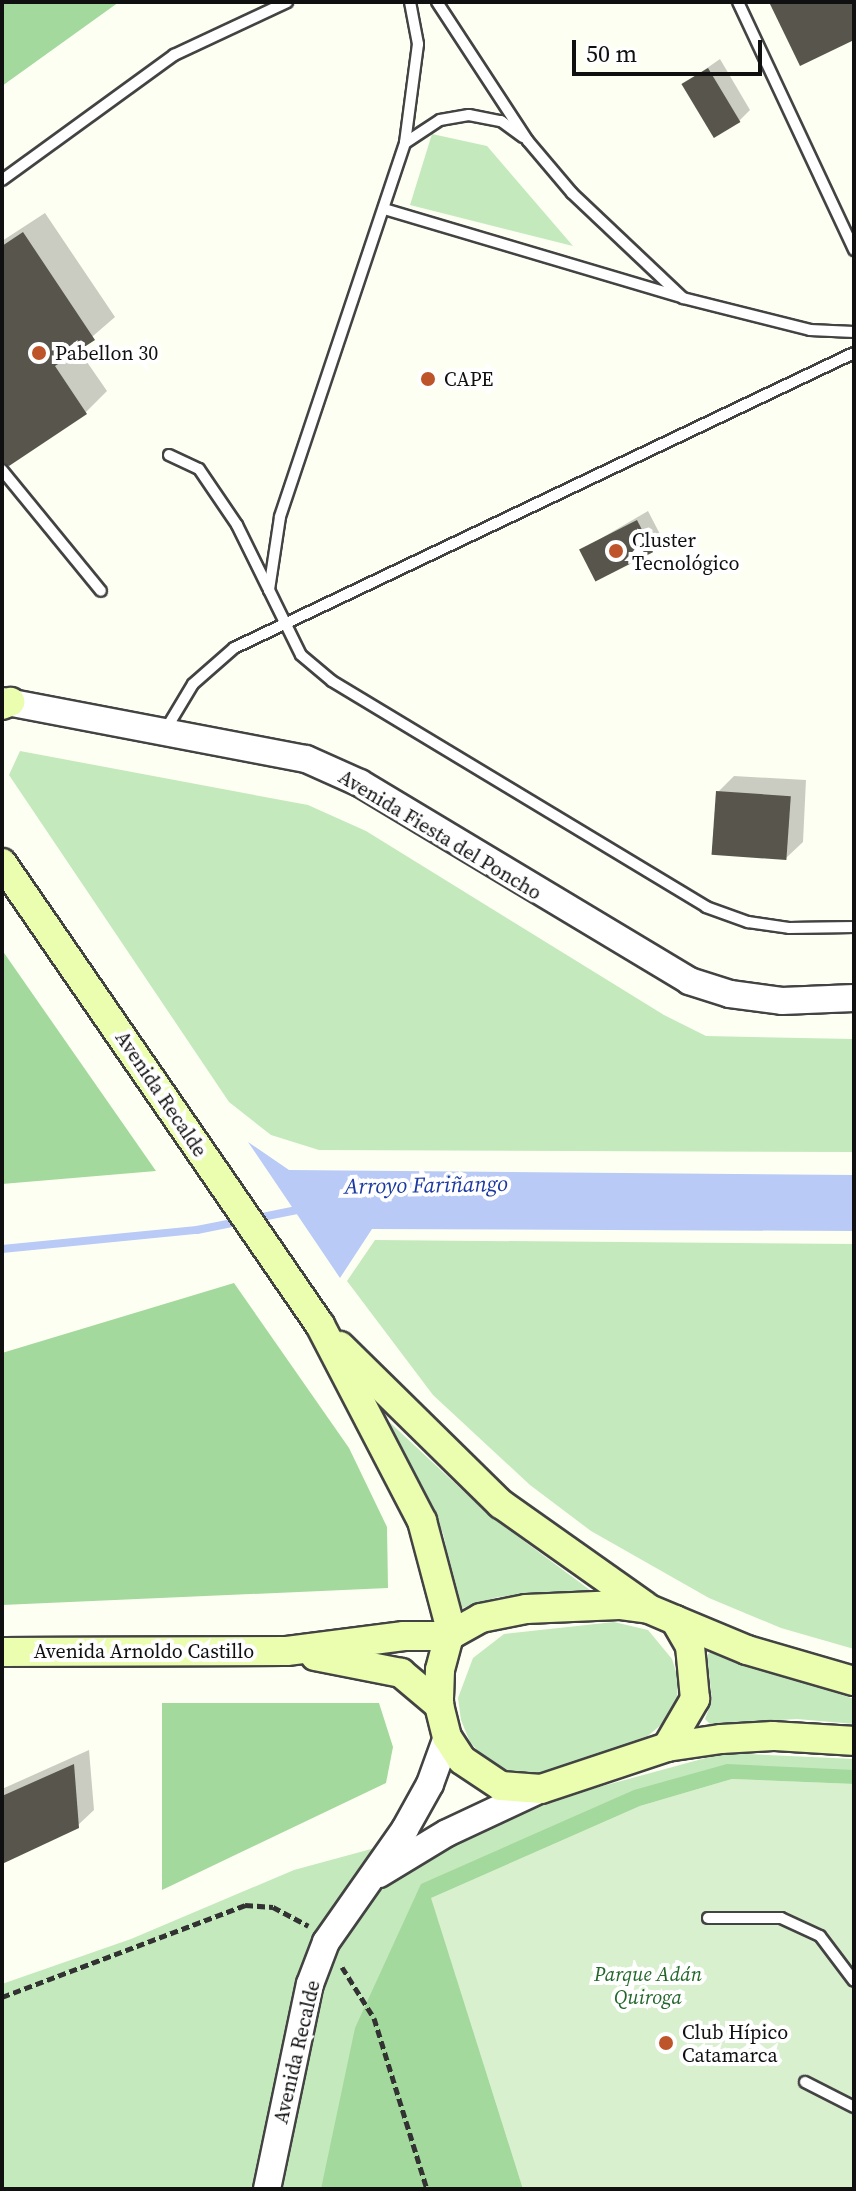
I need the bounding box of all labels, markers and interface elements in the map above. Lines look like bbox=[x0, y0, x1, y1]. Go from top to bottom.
scale bar bbox=[576, 24, 766, 74]
text: 50 m bbox=[586, 37, 637, 70]
place label: Pabellon 30 bbox=[55, 341, 158, 365]
marker: Pabellon 30 bbox=[30, 344, 48, 362]
place label: CAPE bbox=[444, 367, 493, 391]
marker: CAPE bbox=[419, 370, 437, 388]
place label: Cluster Tecnológico bbox=[632, 528, 740, 575]
marker: Cluster Tecnológico bbox=[607, 542, 625, 560]
street label: Avenida Fiesta del Poncho bbox=[334, 765, 546, 905]
street label: Avenida Recalde bbox=[110, 1027, 212, 1161]
water label: Arroyo Fariñango bbox=[344, 1170, 508, 1200]
street label: Avenida Arnoldo Castillo bbox=[34, 1639, 254, 1663]
park label: Parque Adán Quiroga bbox=[594, 1962, 702, 2009]
street label: Avenida Recalde bbox=[269, 1978, 325, 2126]
place label: Club Hípico Catamarca bbox=[682, 2020, 788, 2067]
marker: Club Hípico Catamarca bbox=[657, 2034, 675, 2052]

